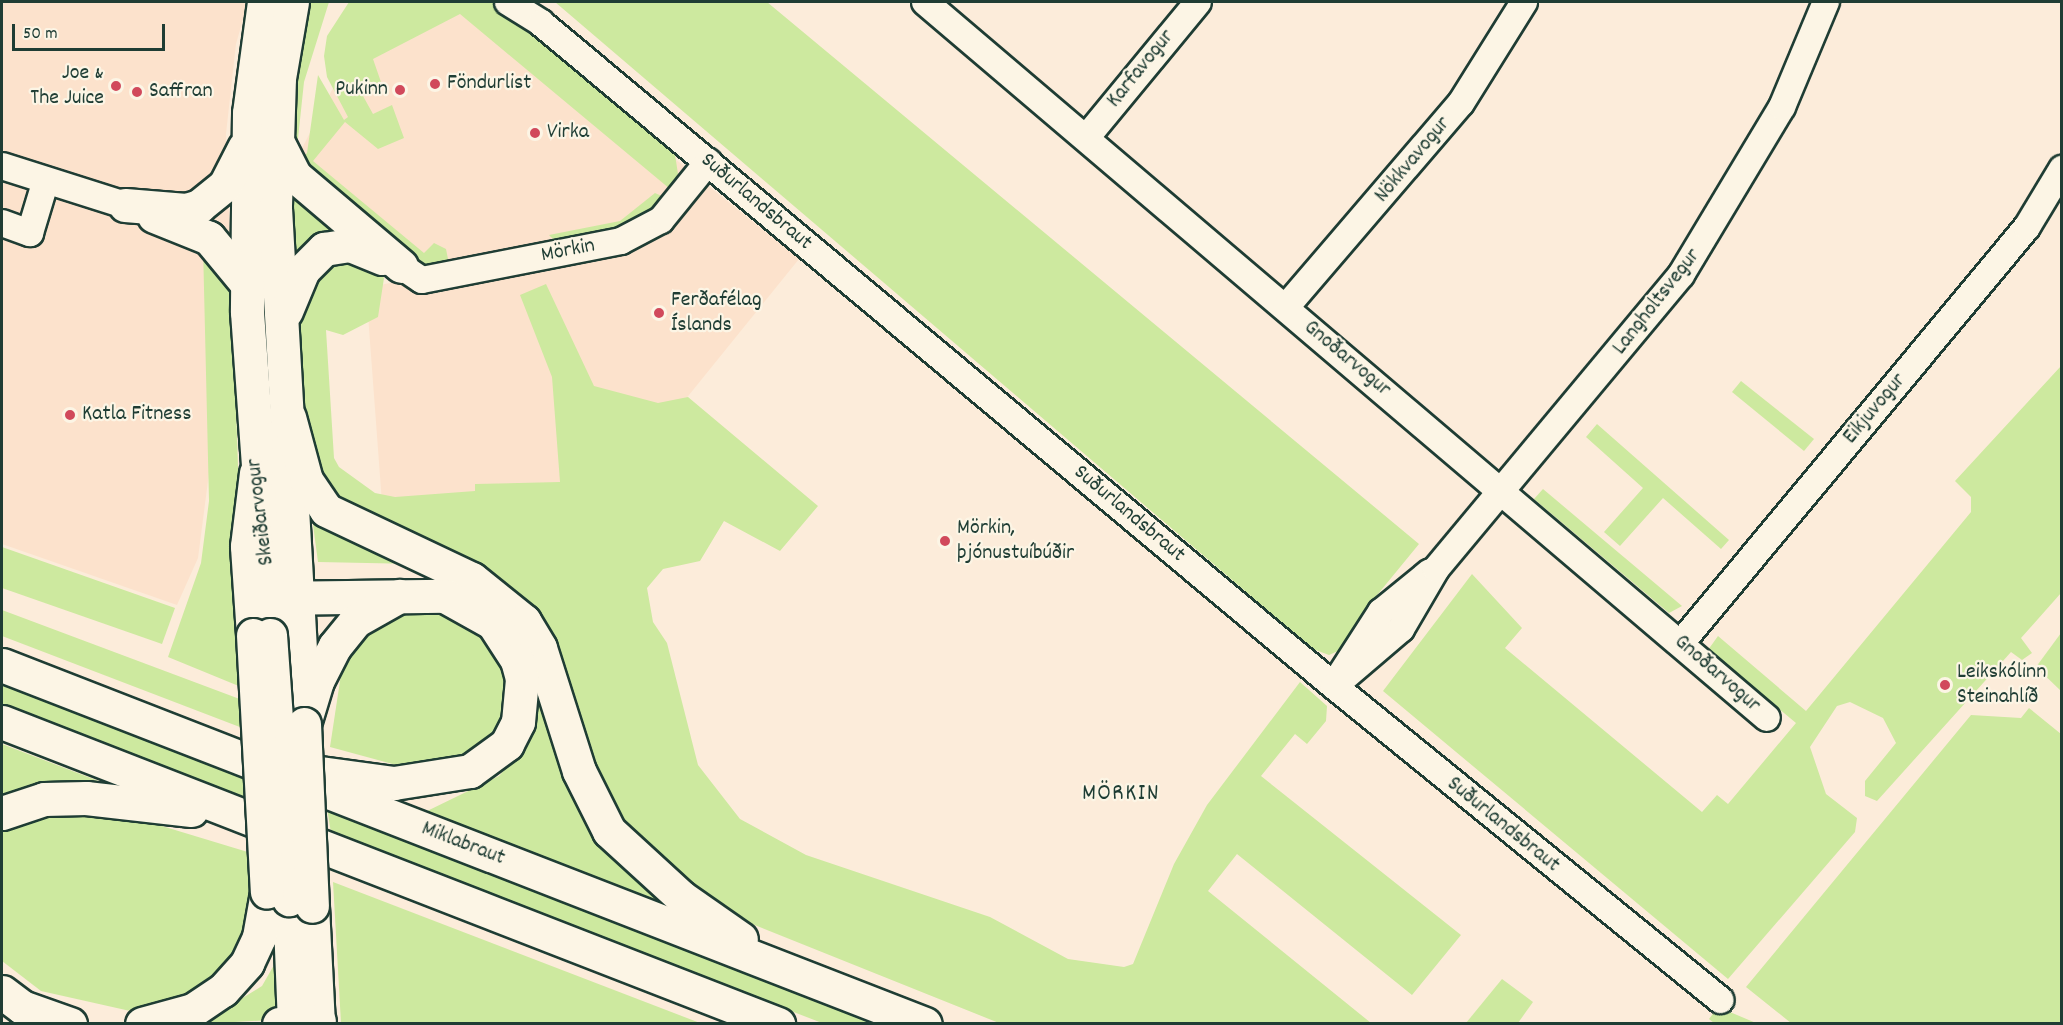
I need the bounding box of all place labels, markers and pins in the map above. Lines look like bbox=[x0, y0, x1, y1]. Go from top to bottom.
place label: Joe & The Juice bbox=[30, 60, 104, 112]
place label: Föndurlist bbox=[447, 71, 531, 97]
place label: Pukinn bbox=[335, 77, 388, 103]
marker: Föndurlist bbox=[428, 77, 442, 91]
marker: Joe & The Juice bbox=[109, 79, 123, 93]
place label: Saffran bbox=[149, 79, 213, 105]
marker: Pukinn bbox=[393, 83, 407, 97]
marker: Saffran bbox=[130, 85, 144, 99]
place label: Virka bbox=[547, 120, 589, 146]
marker: Virka bbox=[528, 126, 542, 140]
place label: Ferðafélag Íslands bbox=[671, 287, 762, 338]
marker: Ferðafélag Íslands bbox=[652, 306, 666, 320]
place label: Katla Fitness bbox=[82, 402, 192, 428]
marker: Katla Fitness bbox=[63, 408, 77, 422]
place label: Mörkin, þjónustuíbúðir bbox=[957, 515, 1074, 566]
marker: Mörkin, þjónustuíbúðir bbox=[938, 534, 952, 548]
place label: Leikskólinn Steinahlíð bbox=[1957, 659, 2046, 710]
marker: Leikskólinn Steinahlíð bbox=[1938, 678, 1952, 692]

